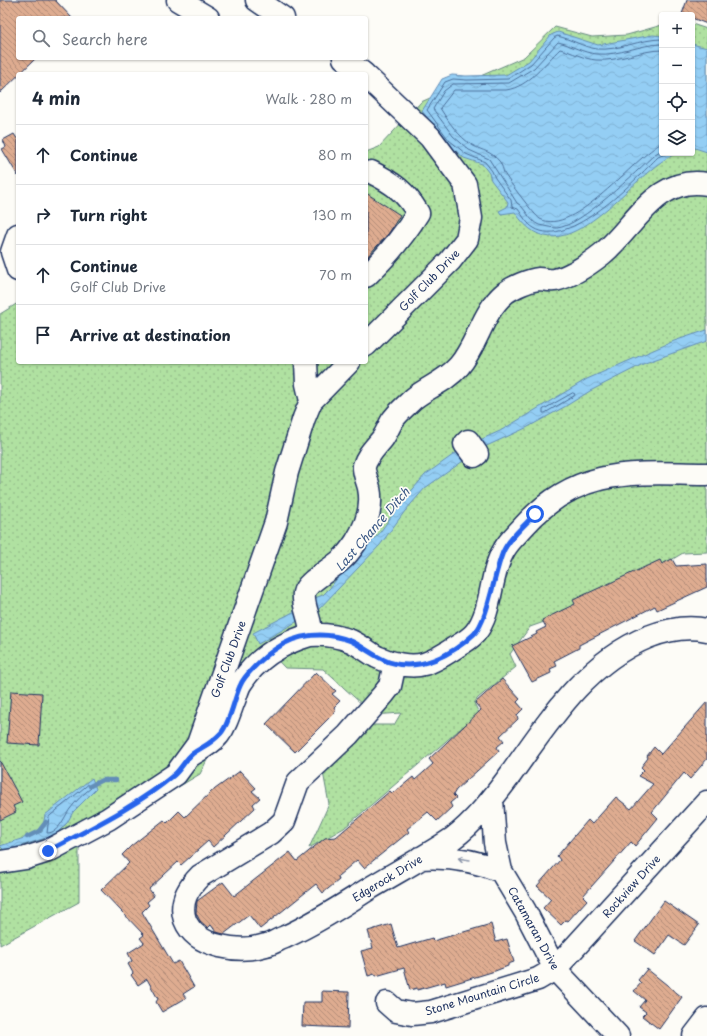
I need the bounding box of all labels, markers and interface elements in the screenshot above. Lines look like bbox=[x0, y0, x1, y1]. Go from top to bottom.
map controls bbox=[659, 12, 695, 156]
button: + bbox=[659, 12, 695, 48]
search box bbox=[16, 16, 368, 60]
icon: search bbox=[30, 27, 52, 49]
text: Search here bbox=[62, 27, 148, 50]
button: − bbox=[659, 48, 695, 84]
button: locate bbox=[659, 84, 695, 120]
text: 4 min bbox=[32, 85, 80, 111]
text: Walk · 280 m bbox=[265, 89, 352, 108]
button: layers bbox=[659, 120, 695, 156]
text: Continue bbox=[70, 143, 138, 166]
icon: ahead bbox=[32, 144, 54, 166]
text: 80 m bbox=[318, 145, 352, 164]
text: Turn right bbox=[70, 203, 147, 226]
icon: right bbox=[32, 204, 54, 226]
text: 130 m bbox=[313, 205, 352, 224]
street label: Golf Club Drive bbox=[395, 245, 463, 315]
text: Continue bbox=[70, 254, 138, 277]
icon: ahead bbox=[32, 264, 54, 286]
text: 70 m bbox=[319, 265, 352, 284]
text: Golf Club Drive bbox=[70, 277, 166, 296]
text: Arrive at destination bbox=[70, 323, 231, 346]
icon: arrive bbox=[32, 324, 54, 346]
water label: Last Chance Ditch bbox=[331, 483, 414, 575]
route start bbox=[526, 505, 544, 523]
street label: Golf Club Drive bbox=[206, 618, 250, 700]
route end bbox=[39, 842, 57, 860]
street label: Edgerock Drive bbox=[349, 850, 425, 906]
street label: Rockview Drive bbox=[598, 851, 664, 921]
one-way arrow bbox=[458, 855, 471, 863]
street label: Catamaran Drive bbox=[504, 883, 564, 973]
street label: Stone Mountain Circle bbox=[423, 969, 541, 1019]

